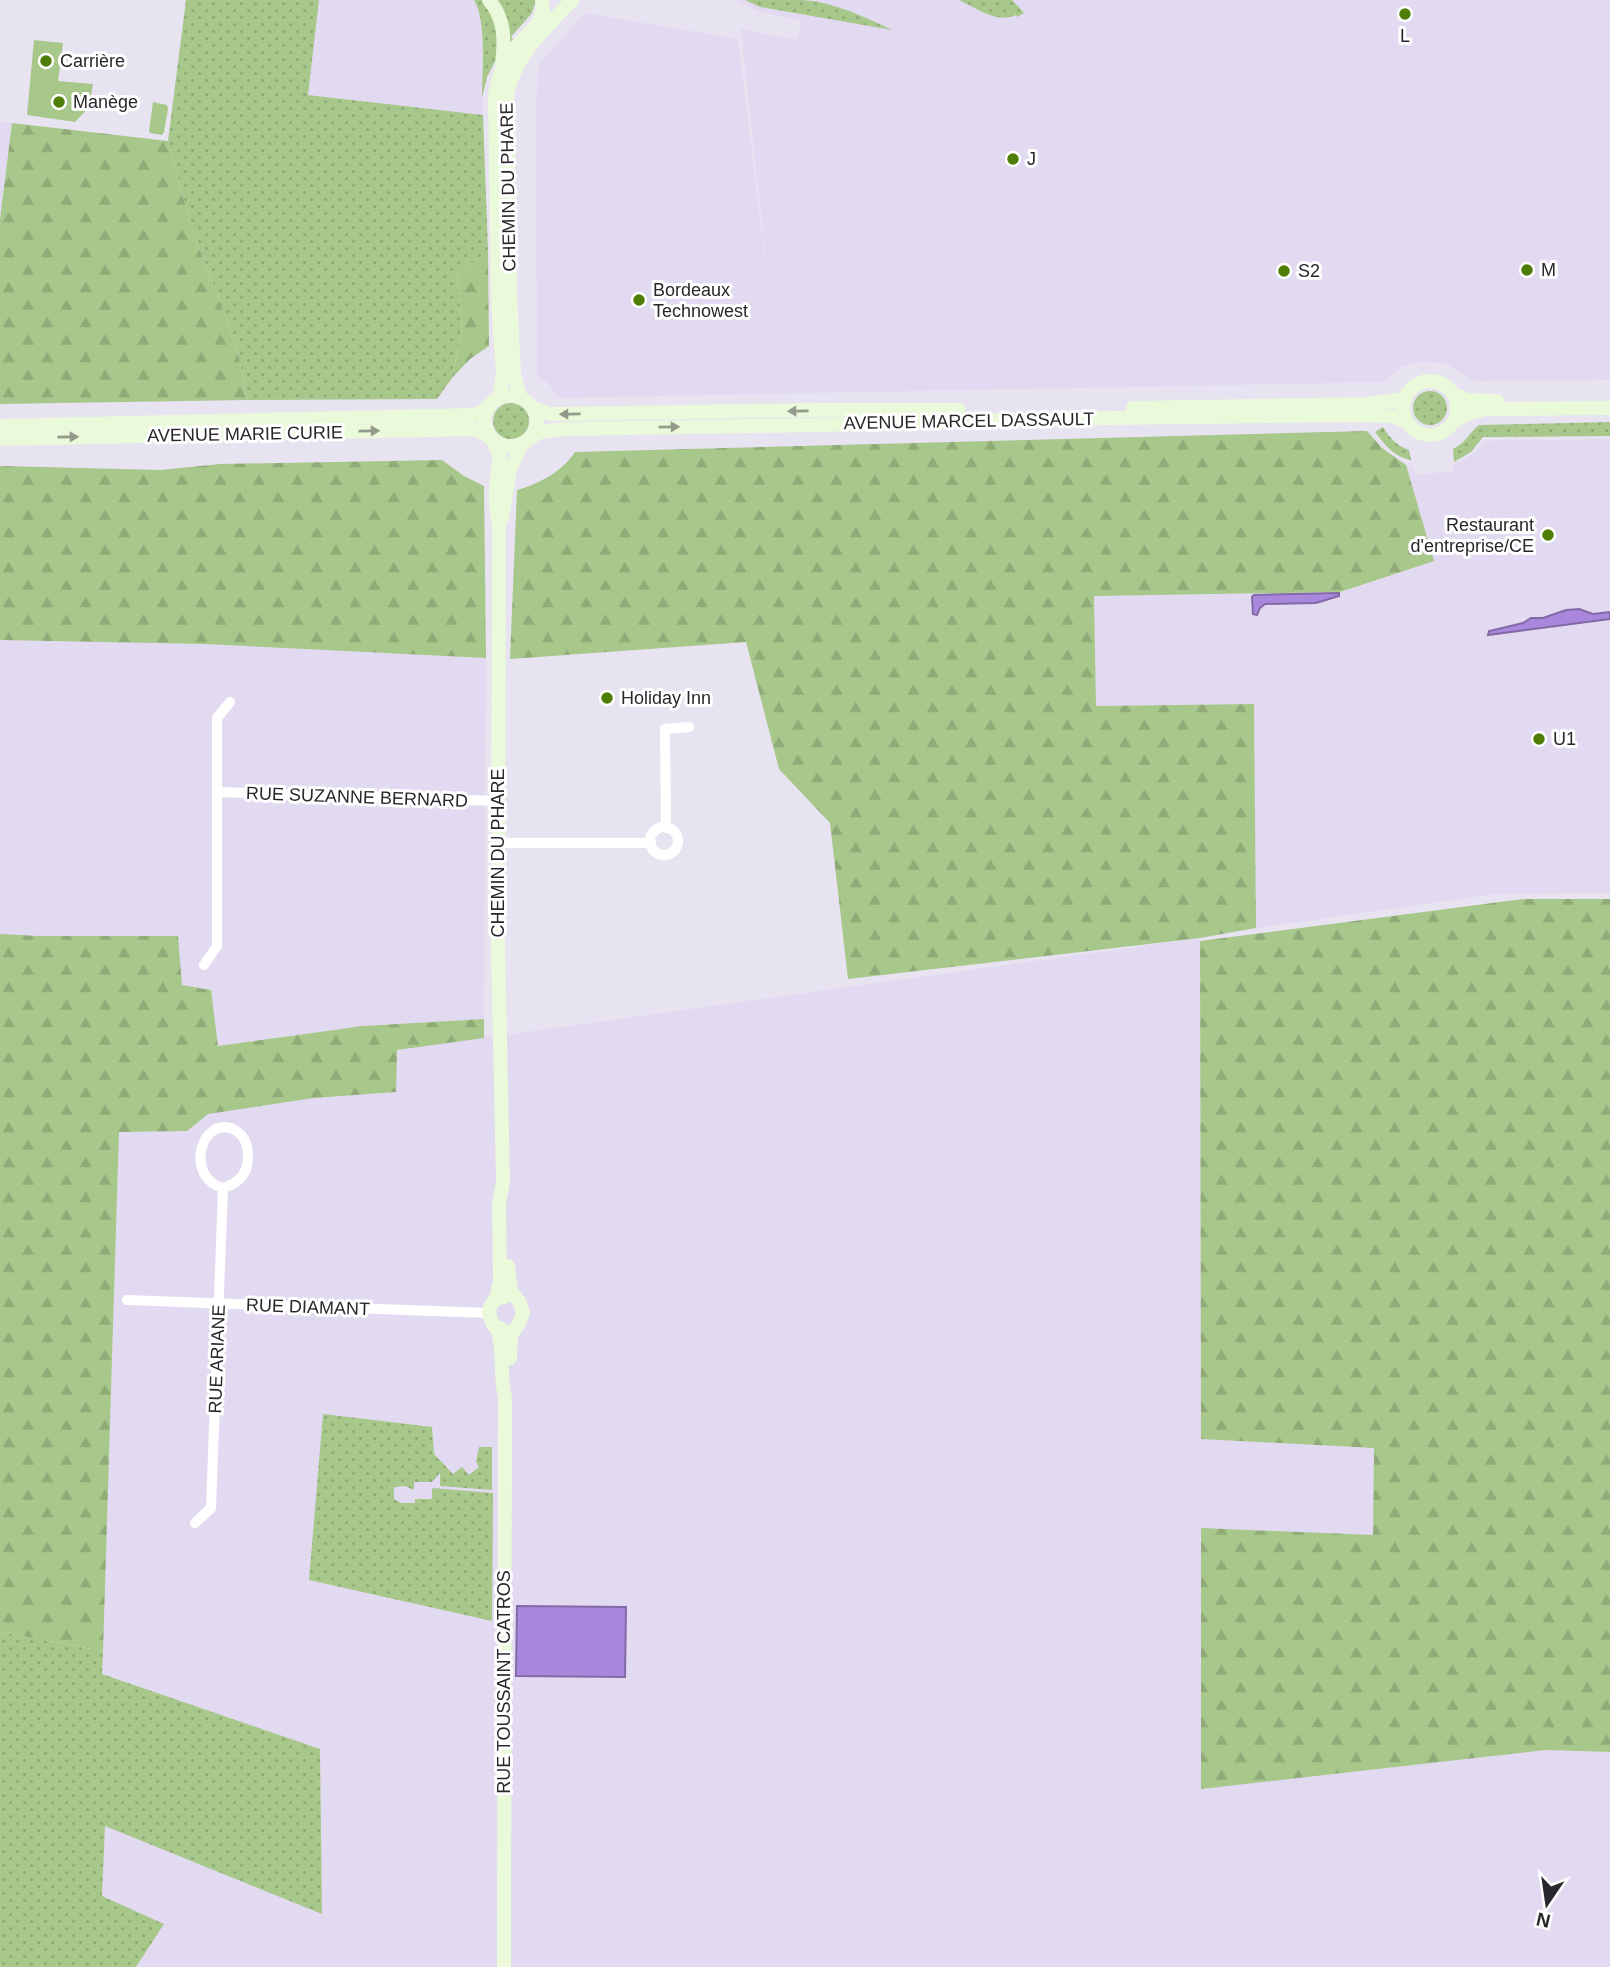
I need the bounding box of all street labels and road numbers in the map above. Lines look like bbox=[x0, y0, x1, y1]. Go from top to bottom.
street label: CHEMIN DU PHARE bbox=[497, 102, 519, 272]
street label: AVENUE MARCEL DASSAULT bbox=[843, 409, 1095, 433]
street label: AVENUE MARIE CURIE bbox=[147, 422, 343, 446]
street label: CHEMIN DU PHARE bbox=[488, 768, 508, 938]
street label: RUE SUZANNE BERNARD bbox=[246, 783, 468, 811]
street label: RUE DIAMANT bbox=[246, 1295, 370, 1319]
street label: RUE ARIANE bbox=[205, 1304, 229, 1414]
street label: RUE TOUSSAINT CATROS bbox=[494, 1570, 514, 1794]

